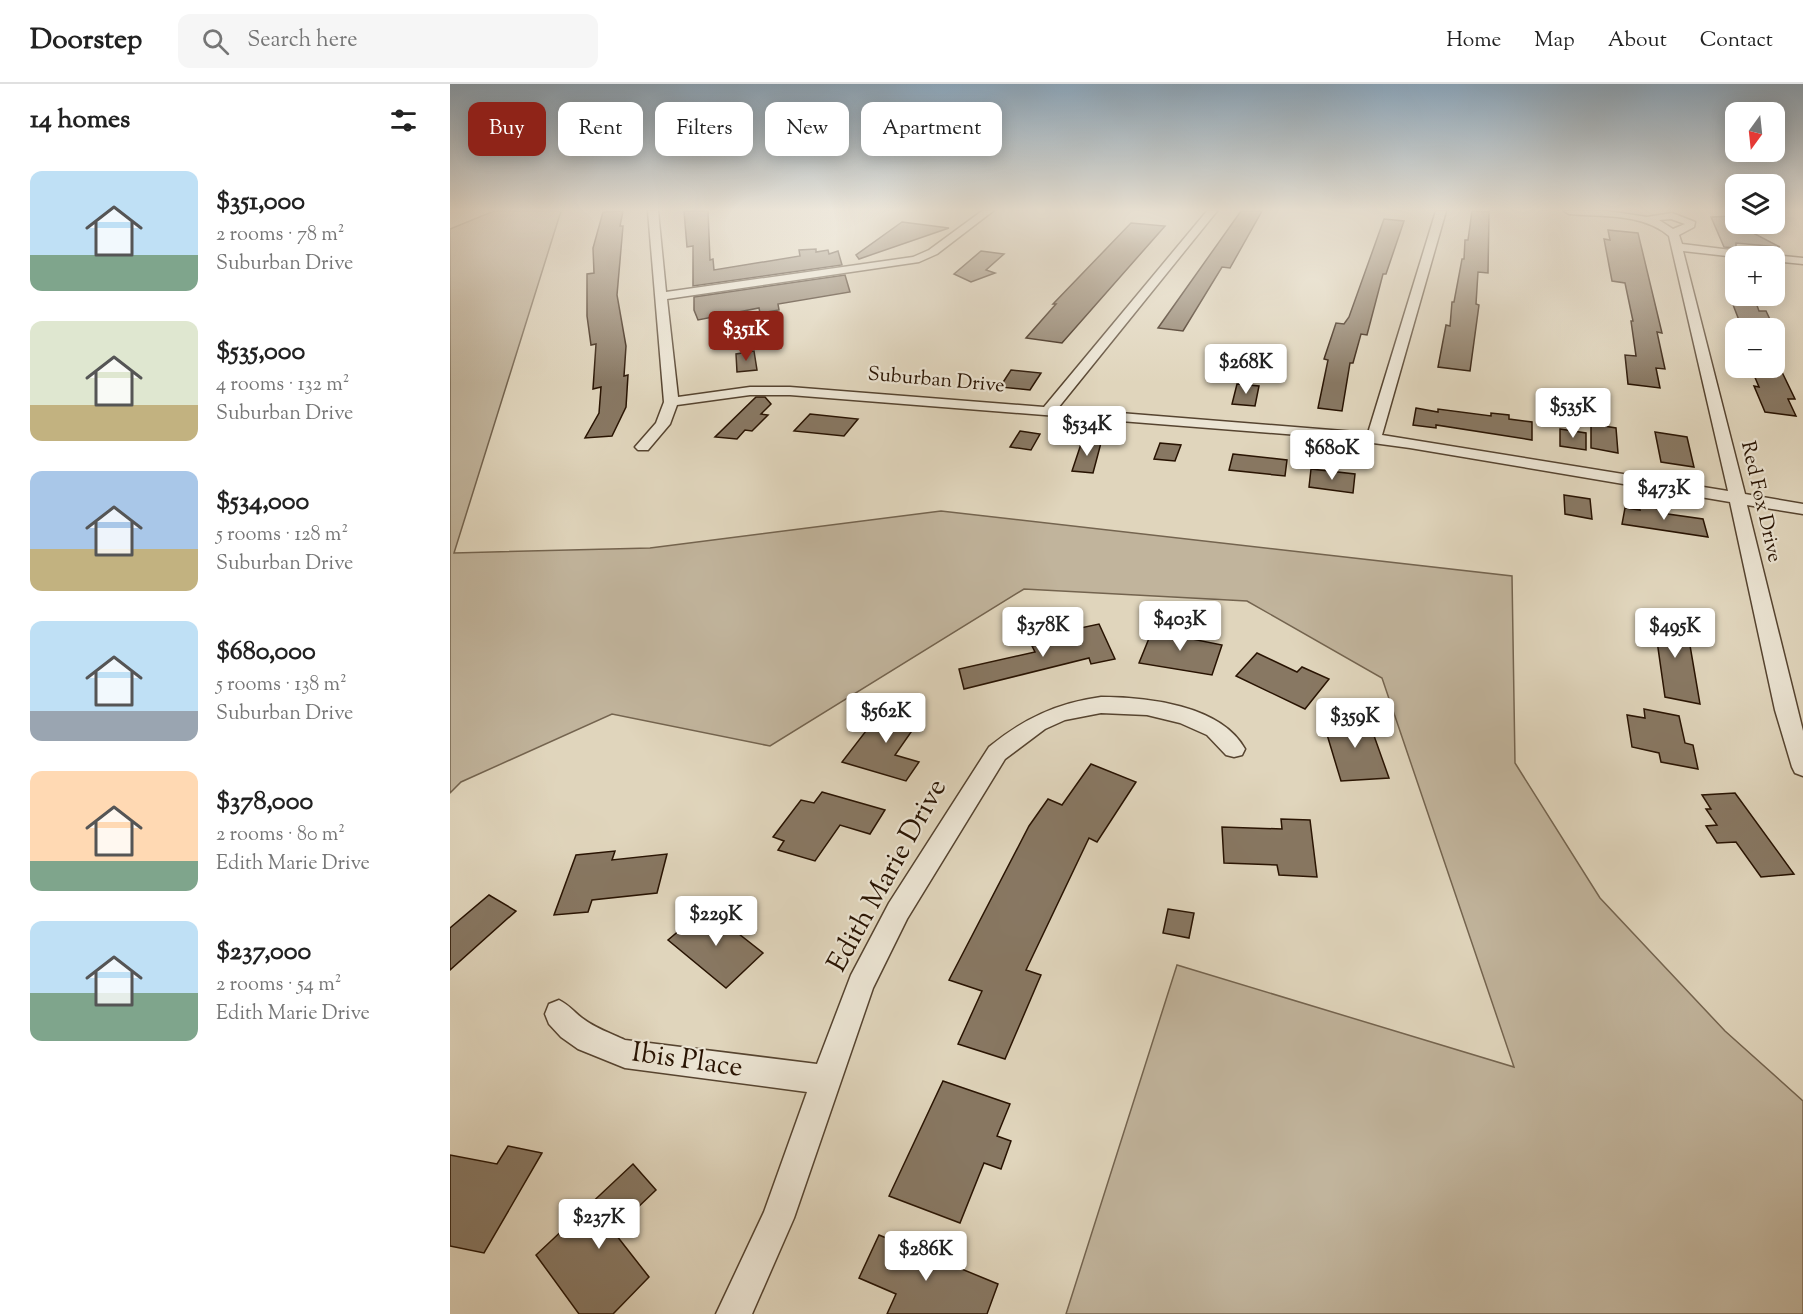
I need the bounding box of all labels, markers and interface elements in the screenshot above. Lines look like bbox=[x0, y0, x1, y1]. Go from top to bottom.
search box bbox=[178, 14, 598, 68]
text: Doorstep bbox=[30, 21, 142, 61]
icon: search bbox=[199, 25, 232, 58]
text: Search here bbox=[247, 25, 358, 57]
text: Home bbox=[1446, 26, 1501, 56]
text: Map bbox=[1534, 26, 1575, 56]
text: About bbox=[1608, 26, 1667, 56]
text: Contact bbox=[1700, 26, 1773, 56]
text: 14 homes bbox=[30, 102, 130, 139]
chip: Buy bbox=[468, 102, 546, 156]
chip: Rent bbox=[558, 102, 643, 156]
chip: Filters bbox=[655, 102, 753, 156]
chip: New bbox=[765, 102, 849, 156]
chip: Apartment bbox=[861, 102, 1002, 156]
north arrow bbox=[1725, 102, 1785, 162]
map controls bbox=[1725, 102, 1785, 378]
icon: filters bbox=[387, 104, 420, 137]
button: layers bbox=[1725, 174, 1785, 234]
text: $351,000 bbox=[216, 184, 305, 221]
icon: home bbox=[78, 195, 150, 267]
text: 2 rooms · 78 m² bbox=[216, 221, 345, 250]
button: + bbox=[1725, 246, 1785, 306]
text: Suburban Drive bbox=[216, 250, 353, 279]
pin: $351K bbox=[704, 311, 788, 362]
text: $351K bbox=[723, 316, 769, 345]
button: − bbox=[1725, 318, 1785, 378]
text: $535,000 bbox=[216, 334, 305, 371]
pin: $268K bbox=[1204, 344, 1288, 395]
icon: home bbox=[78, 345, 150, 417]
text: $268K bbox=[1219, 349, 1273, 378]
street label: Suburban Drive bbox=[866, 361, 1006, 401]
text: 4 rooms · 132 m² bbox=[216, 371, 349, 400]
pin: $535K bbox=[1531, 388, 1615, 439]
text: $535K bbox=[1550, 393, 1596, 422]
text: Suburban Drive bbox=[216, 400, 353, 429]
pin: $534K bbox=[1045, 406, 1129, 457]
text: $534K bbox=[1062, 411, 1112, 440]
pin: $680K bbox=[1290, 430, 1374, 481]
text: $680K bbox=[1304, 435, 1360, 464]
street label: Red Fox Drive bbox=[1732, 439, 1788, 565]
pin: $473K bbox=[1622, 470, 1706, 521]
text: $473K bbox=[1637, 475, 1691, 504]
text: $534,000 bbox=[216, 484, 309, 521]
icon: home bbox=[78, 495, 150, 567]
text: 5 rooms · 128 m² bbox=[216, 521, 348, 550]
text: Suburban Drive bbox=[216, 550, 353, 579]
pin: $403K bbox=[1138, 601, 1222, 652]
text: $403K bbox=[1153, 606, 1207, 635]
pin: $378K bbox=[1001, 607, 1085, 658]
pin: $495K bbox=[1633, 608, 1717, 659]
text: $378K bbox=[1016, 612, 1070, 641]
text: $495K bbox=[1649, 613, 1701, 642]
text: $680,000 bbox=[216, 634, 316, 671]
icon: home bbox=[78, 645, 150, 717]
text: 5 rooms · 138 m² bbox=[216, 671, 347, 700]
pin: $562K bbox=[844, 693, 928, 744]
text: $562K bbox=[860, 698, 912, 727]
pin: $359K bbox=[1313, 698, 1397, 749]
text: Suburban Drive bbox=[216, 700, 353, 729]
text: $359K bbox=[1330, 703, 1380, 732]
street label: Edith Marie Drive bbox=[818, 772, 958, 980]
text: $378,000 bbox=[216, 784, 313, 821]
icon: home bbox=[78, 795, 150, 867]
text: 2 rooms · 80 m² bbox=[216, 821, 345, 850]
text: Edith Marie Drive bbox=[216, 850, 370, 879]
pin: $229K bbox=[674, 896, 758, 947]
text: $229K bbox=[689, 901, 743, 930]
text: $237,000 bbox=[216, 934, 311, 971]
icon: home bbox=[78, 945, 150, 1017]
text: 2 rooms · 54 m² bbox=[216, 971, 341, 1000]
text: Edith Marie Drive bbox=[216, 1000, 370, 1029]
street label: Ibis Place bbox=[629, 1033, 745, 1089]
pin: $237K bbox=[557, 1199, 641, 1250]
text: $237K bbox=[573, 1204, 625, 1233]
pin: $286K bbox=[884, 1231, 968, 1282]
text: $286K bbox=[899, 1236, 953, 1265]

